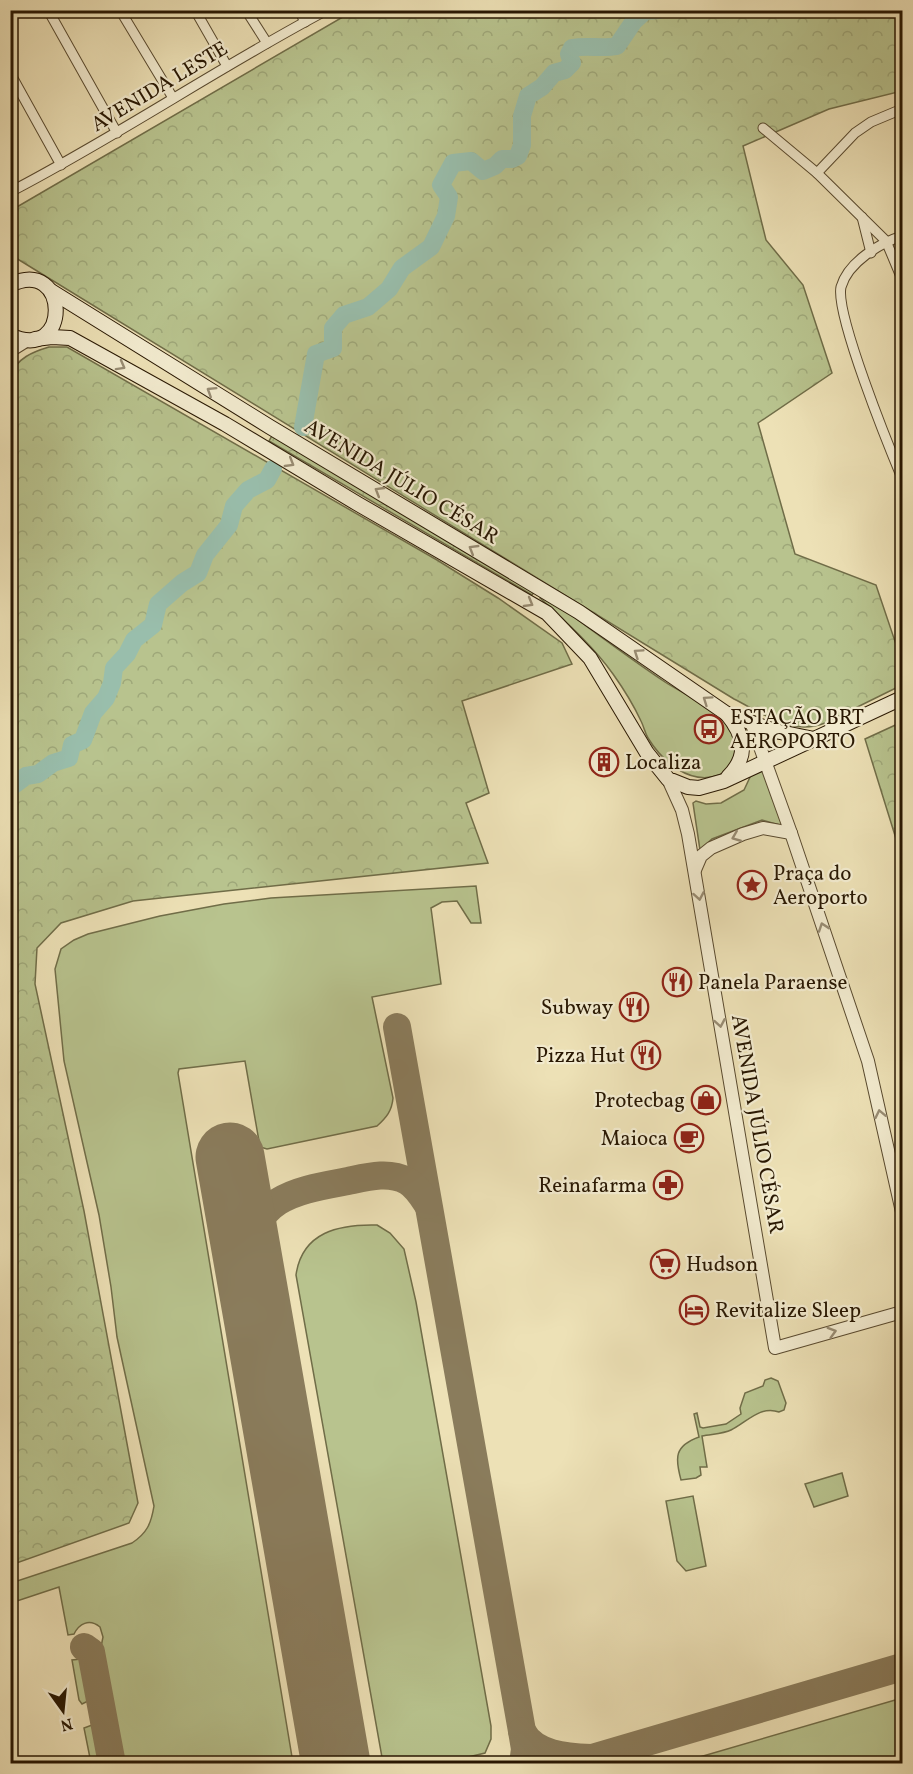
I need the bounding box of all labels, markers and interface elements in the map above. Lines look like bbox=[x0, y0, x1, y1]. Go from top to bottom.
street label: AVENIDA LESTE bbox=[86, 35, 234, 140]
one-way arrow bbox=[115, 359, 125, 370]
one-way arrow bbox=[207, 387, 218, 398]
street label: AVENIDA JÚLIO CÉSAR bbox=[298, 413, 504, 552]
one-way arrow bbox=[284, 456, 294, 468]
one-way arrow bbox=[375, 487, 385, 499]
one-way arrow bbox=[469, 544, 479, 556]
one-way arrow bbox=[523, 596, 533, 607]
one-way arrow bbox=[634, 649, 645, 660]
one-way arrow bbox=[703, 696, 714, 707]
place label: ESTAÇÃO BRT AEROPORTO bbox=[730, 704, 864, 757]
bus stop icon: ESTAÇÃO BRT AEROPORTO bbox=[693, 713, 725, 745]
building icon: Localiza bbox=[588, 746, 620, 778]
place label: Localiza bbox=[625, 749, 701, 778]
one-way arrow bbox=[732, 830, 743, 842]
place label: Praça do Aeroporto bbox=[773, 860, 868, 913]
place icon: Praça do Aeroporto bbox=[736, 869, 768, 901]
one-way arrow bbox=[692, 891, 705, 901]
one-way arrow bbox=[818, 922, 831, 933]
restaurant icon: Panela Paraense bbox=[661, 966, 693, 998]
place label: Panela Paraense bbox=[698, 969, 847, 998]
restaurant icon: Subway bbox=[618, 991, 650, 1023]
place label: Subway bbox=[541, 994, 614, 1023]
street label: AVENIDA JÚLIO CÉSAR bbox=[723, 1012, 790, 1236]
one-way arrow bbox=[713, 1018, 726, 1028]
restaurant icon: Pizza Hut bbox=[630, 1039, 662, 1071]
place label: Pizza Hut bbox=[536, 1042, 625, 1071]
shop icon: Protecbag bbox=[690, 1084, 722, 1116]
place label: Protecbag bbox=[594, 1087, 685, 1116]
one-way arrow bbox=[875, 1109, 888, 1119]
cafe icon: Maioca bbox=[673, 1122, 705, 1154]
place label: Maioca bbox=[601, 1125, 668, 1154]
pharmacy icon: Reinafarma bbox=[652, 1169, 684, 1201]
place label: Reinafarma bbox=[538, 1172, 647, 1201]
supermarket icon: Hudson bbox=[649, 1248, 681, 1280]
place label: Hudson bbox=[686, 1251, 758, 1280]
hotel icon: Revitalize Sleep bbox=[678, 1294, 710, 1326]
place label: Revitalize Sleep bbox=[715, 1297, 861, 1326]
one-way arrow bbox=[826, 1327, 837, 1339]
north arrow bbox=[33, 1681, 93, 1741]
text: N bbox=[58, 1711, 75, 1736]

